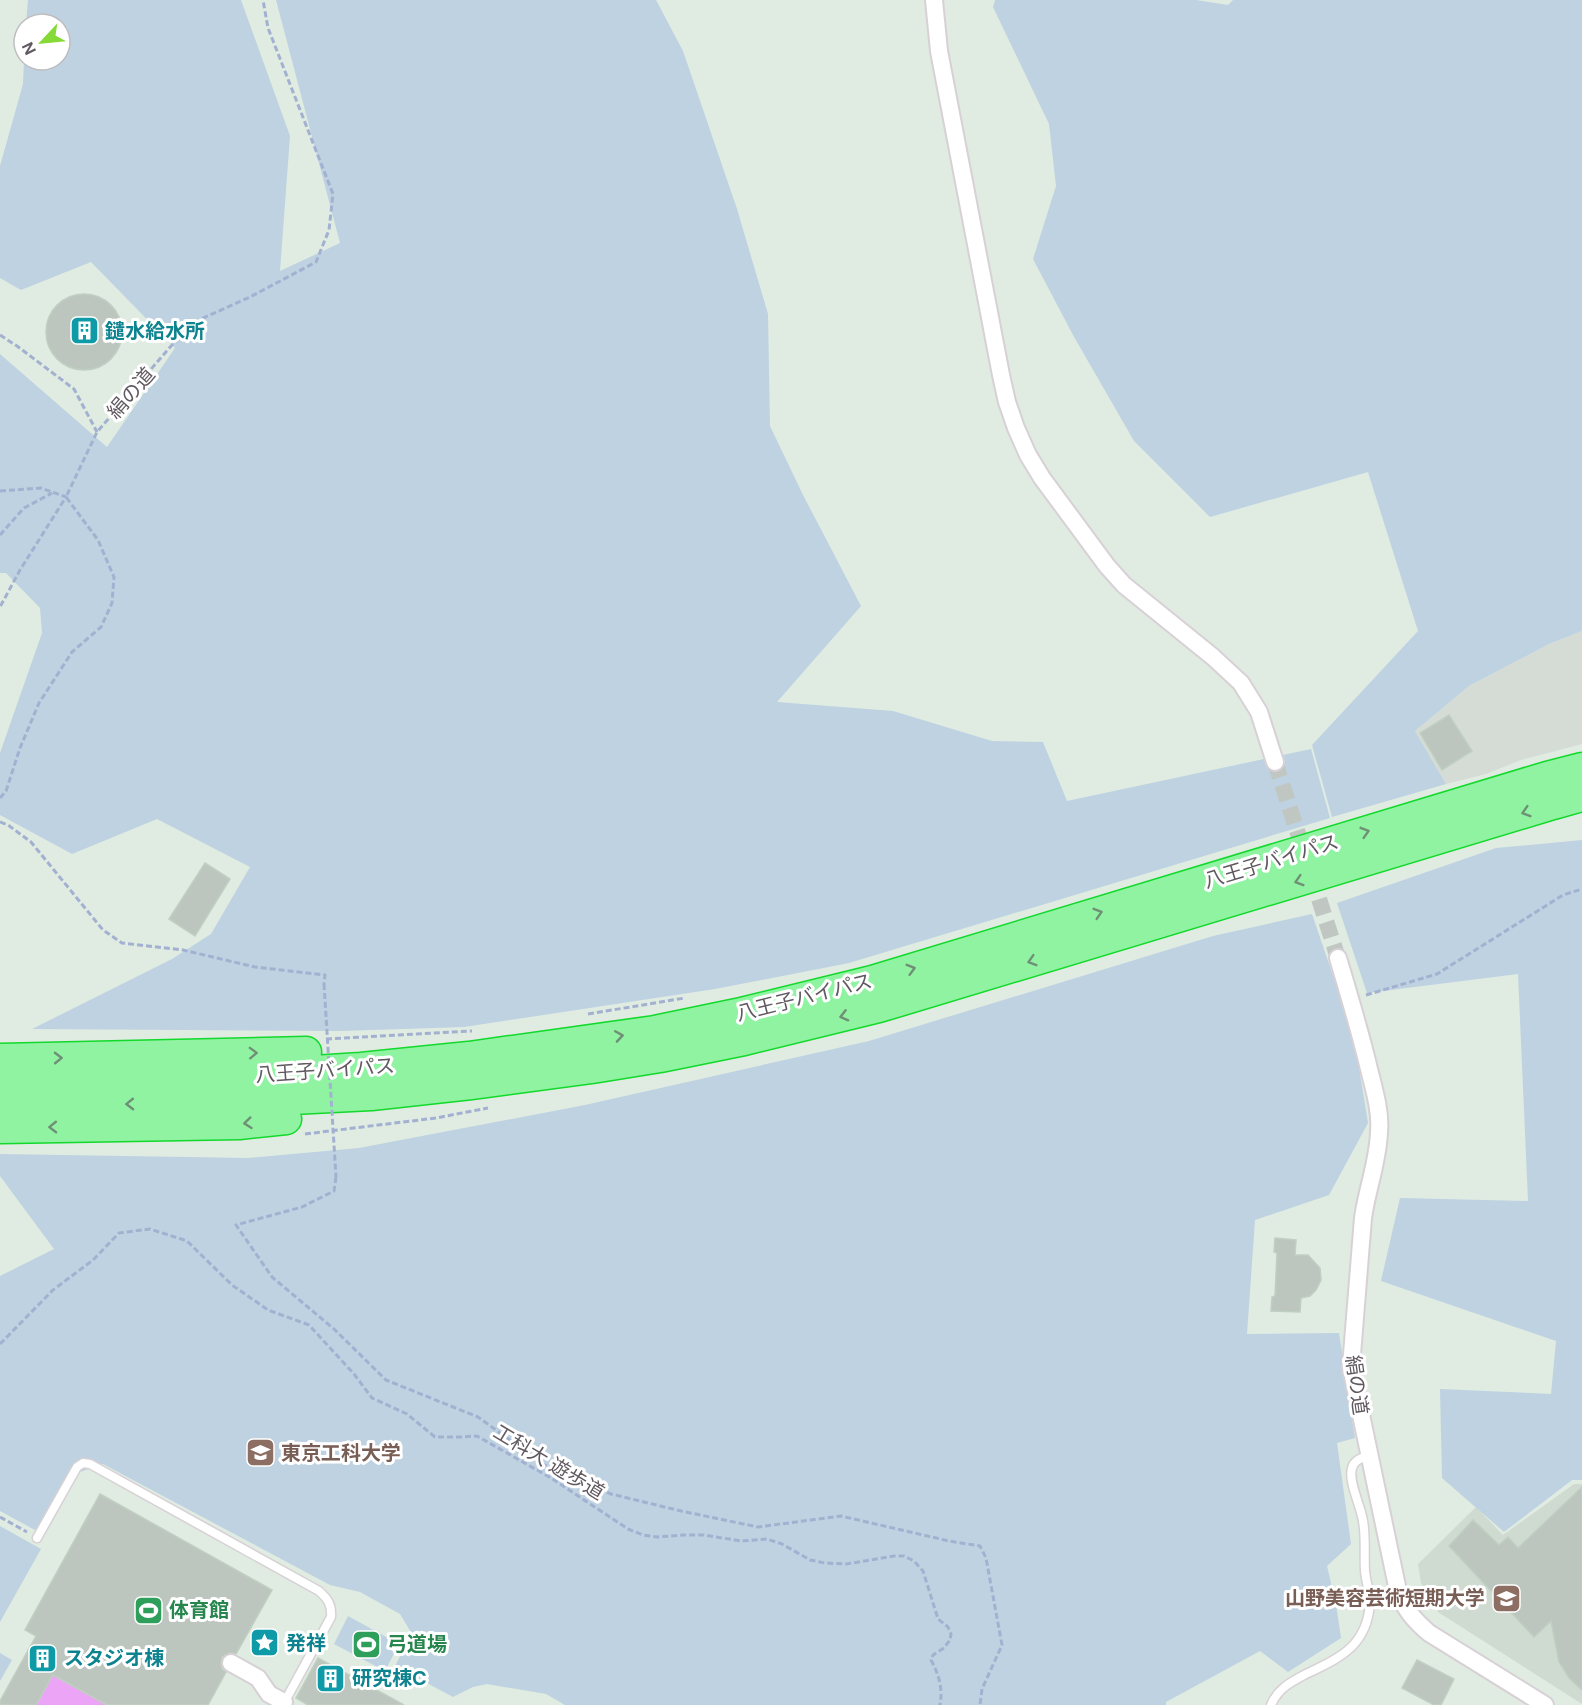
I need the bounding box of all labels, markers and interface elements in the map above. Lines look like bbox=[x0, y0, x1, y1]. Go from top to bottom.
north arrow bbox=[12, 12, 72, 72]
text: N bbox=[17, 39, 41, 58]
building icon: 鑓水給水所 bbox=[68, 315, 100, 347]
place label: 鑓水給水所 bbox=[104, 318, 205, 344]
street label: 絹の道 bbox=[102, 362, 160, 424]
one-way arrow bbox=[1521, 805, 1532, 817]
one-way arrow bbox=[1359, 827, 1370, 839]
street label: 八王子バイパス bbox=[1200, 828, 1342, 894]
one-way arrow bbox=[1294, 874, 1305, 886]
one-way arrow bbox=[1092, 908, 1103, 920]
one-way arrow bbox=[1027, 954, 1038, 967]
one-way arrow bbox=[905, 964, 916, 976]
street label: 八王子バイパス bbox=[733, 967, 875, 1027]
one-way arrow bbox=[840, 1008, 850, 1021]
one-way arrow bbox=[614, 1031, 624, 1043]
one-way arrow bbox=[249, 1047, 258, 1060]
one-way arrow bbox=[54, 1051, 63, 1064]
street label: 八王子バイパス bbox=[254, 1052, 396, 1088]
one-way arrow bbox=[126, 1098, 135, 1110]
one-way arrow bbox=[244, 1116, 253, 1129]
one-way arrow bbox=[49, 1121, 58, 1134]
street label: 絹の道 bbox=[1340, 1353, 1374, 1417]
street label: 工科大 遊歩道 bbox=[489, 1419, 609, 1505]
school or university icon: 東京工科大学 bbox=[244, 1437, 276, 1469]
place label: 東京工科大学 bbox=[281, 1440, 401, 1466]
school or university icon: 山野美容芸術短期大学 bbox=[1490, 1582, 1522, 1614]
place label: 山野美容芸術短期大学 bbox=[1285, 1585, 1485, 1611]
sports icon: 体育館 bbox=[132, 1594, 164, 1626]
place label: 体育館 bbox=[169, 1597, 229, 1623]
place icon: 発祥 bbox=[249, 1627, 281, 1659]
sports icon: 弓道場 bbox=[350, 1628, 382, 1660]
place label: 発祥 bbox=[286, 1630, 326, 1656]
place label: 弓道場 bbox=[387, 1631, 447, 1657]
building icon: スタジオ棟 bbox=[27, 1642, 59, 1674]
place label: スタジオ棟 bbox=[64, 1645, 164, 1671]
building icon: 研究棟C bbox=[315, 1662, 347, 1694]
place label: 研究棟C bbox=[352, 1665, 427, 1691]

